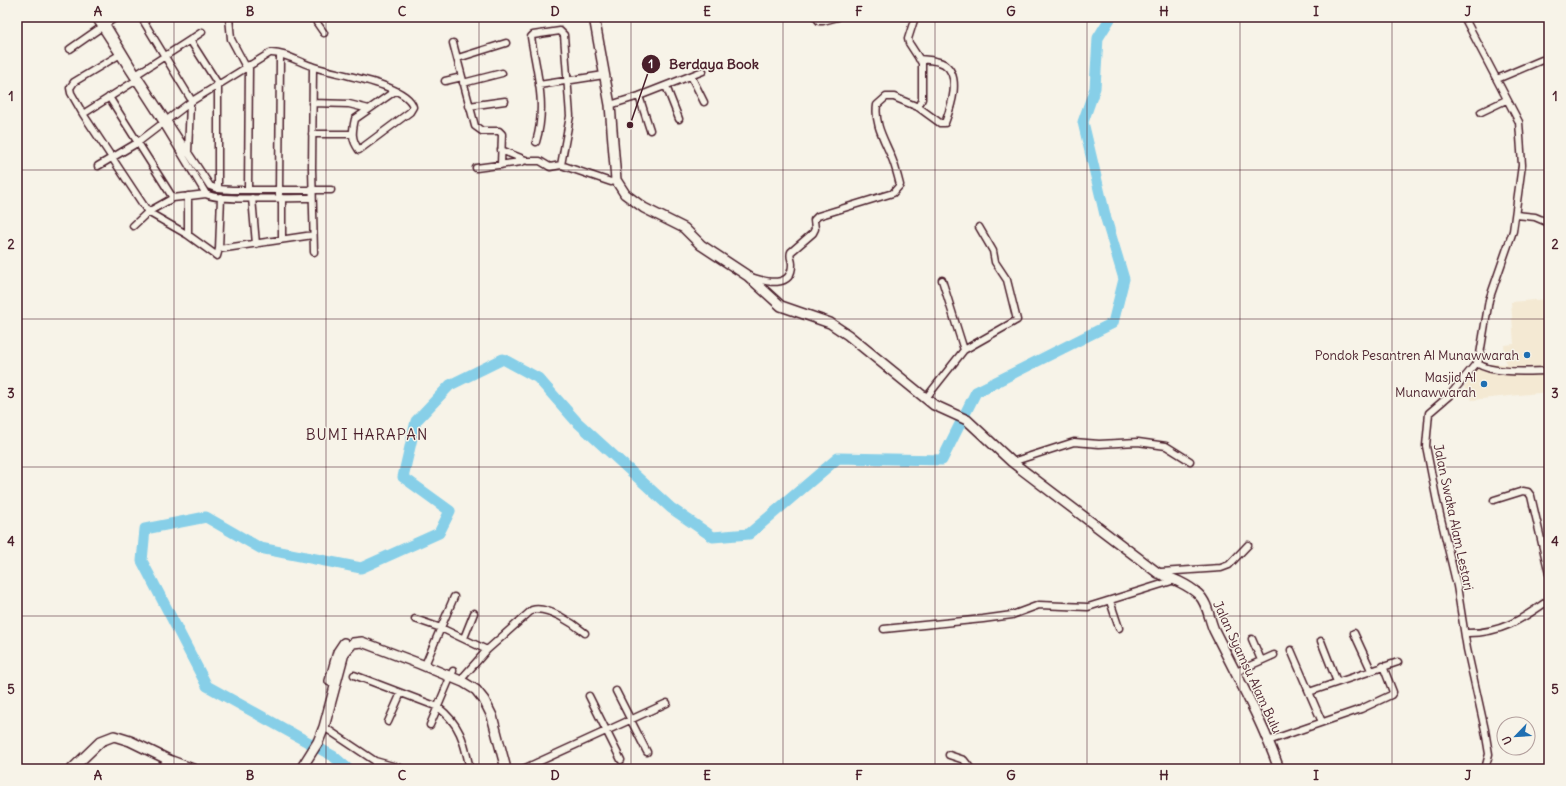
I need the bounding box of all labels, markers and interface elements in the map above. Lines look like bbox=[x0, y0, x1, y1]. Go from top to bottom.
text: A bbox=[94, 3, 103, 20]
text: B bbox=[246, 3, 255, 20]
text: C bbox=[398, 3, 407, 20]
text: D bbox=[550, 3, 560, 20]
text: E bbox=[703, 3, 711, 20]
text: F bbox=[855, 3, 863, 20]
text: G bbox=[1006, 3, 1016, 20]
text: H bbox=[1159, 3, 1169, 20]
text: I bbox=[1313, 3, 1319, 20]
text: J bbox=[1465, 3, 1472, 20]
callout: Berdaya Book bbox=[641, 51, 767, 77]
text: Berdaya Book bbox=[669, 55, 759, 73]
text: 1 bbox=[649, 56, 653, 71]
text: 1 bbox=[8, 88, 14, 105]
text: 1 bbox=[1552, 88, 1558, 105]
text: 2 bbox=[7, 236, 15, 253]
text: 2 bbox=[1551, 236, 1559, 253]
place label: Pondok Pesantren Al Munawwarah bbox=[1315, 347, 1519, 364]
marker: Pondok Pesantren Al Munawwarah bbox=[1522, 350, 1532, 360]
place label: Masjid Al Munawwarah bbox=[1395, 369, 1476, 401]
marker: Masjid Al Munawwarah bbox=[1479, 379, 1489, 389]
text: 3 bbox=[7, 385, 15, 402]
text: 3 bbox=[1551, 385, 1559, 402]
district label: BUMI HARAPAN bbox=[306, 425, 428, 444]
street label: Jalan Swaka Alam Lestari bbox=[1430, 442, 1477, 592]
text: 4 bbox=[7, 533, 15, 550]
text: 4 bbox=[1551, 533, 1559, 550]
street label: Jalan Syamsu Alam Bulu bbox=[1209, 598, 1286, 737]
text: 5 bbox=[7, 681, 15, 698]
text: 5 bbox=[1551, 681, 1559, 698]
north arrow bbox=[1496, 716, 1536, 756]
text: U bbox=[1499, 734, 1515, 747]
text: A bbox=[94, 767, 103, 784]
text: B bbox=[246, 767, 255, 784]
text: C bbox=[398, 767, 407, 784]
text: D bbox=[550, 767, 560, 784]
text: E bbox=[703, 767, 711, 784]
text: F bbox=[855, 767, 863, 784]
text: G bbox=[1006, 767, 1016, 784]
text: H bbox=[1159, 767, 1169, 784]
text: I bbox=[1313, 767, 1319, 784]
text: J bbox=[1465, 767, 1472, 784]

